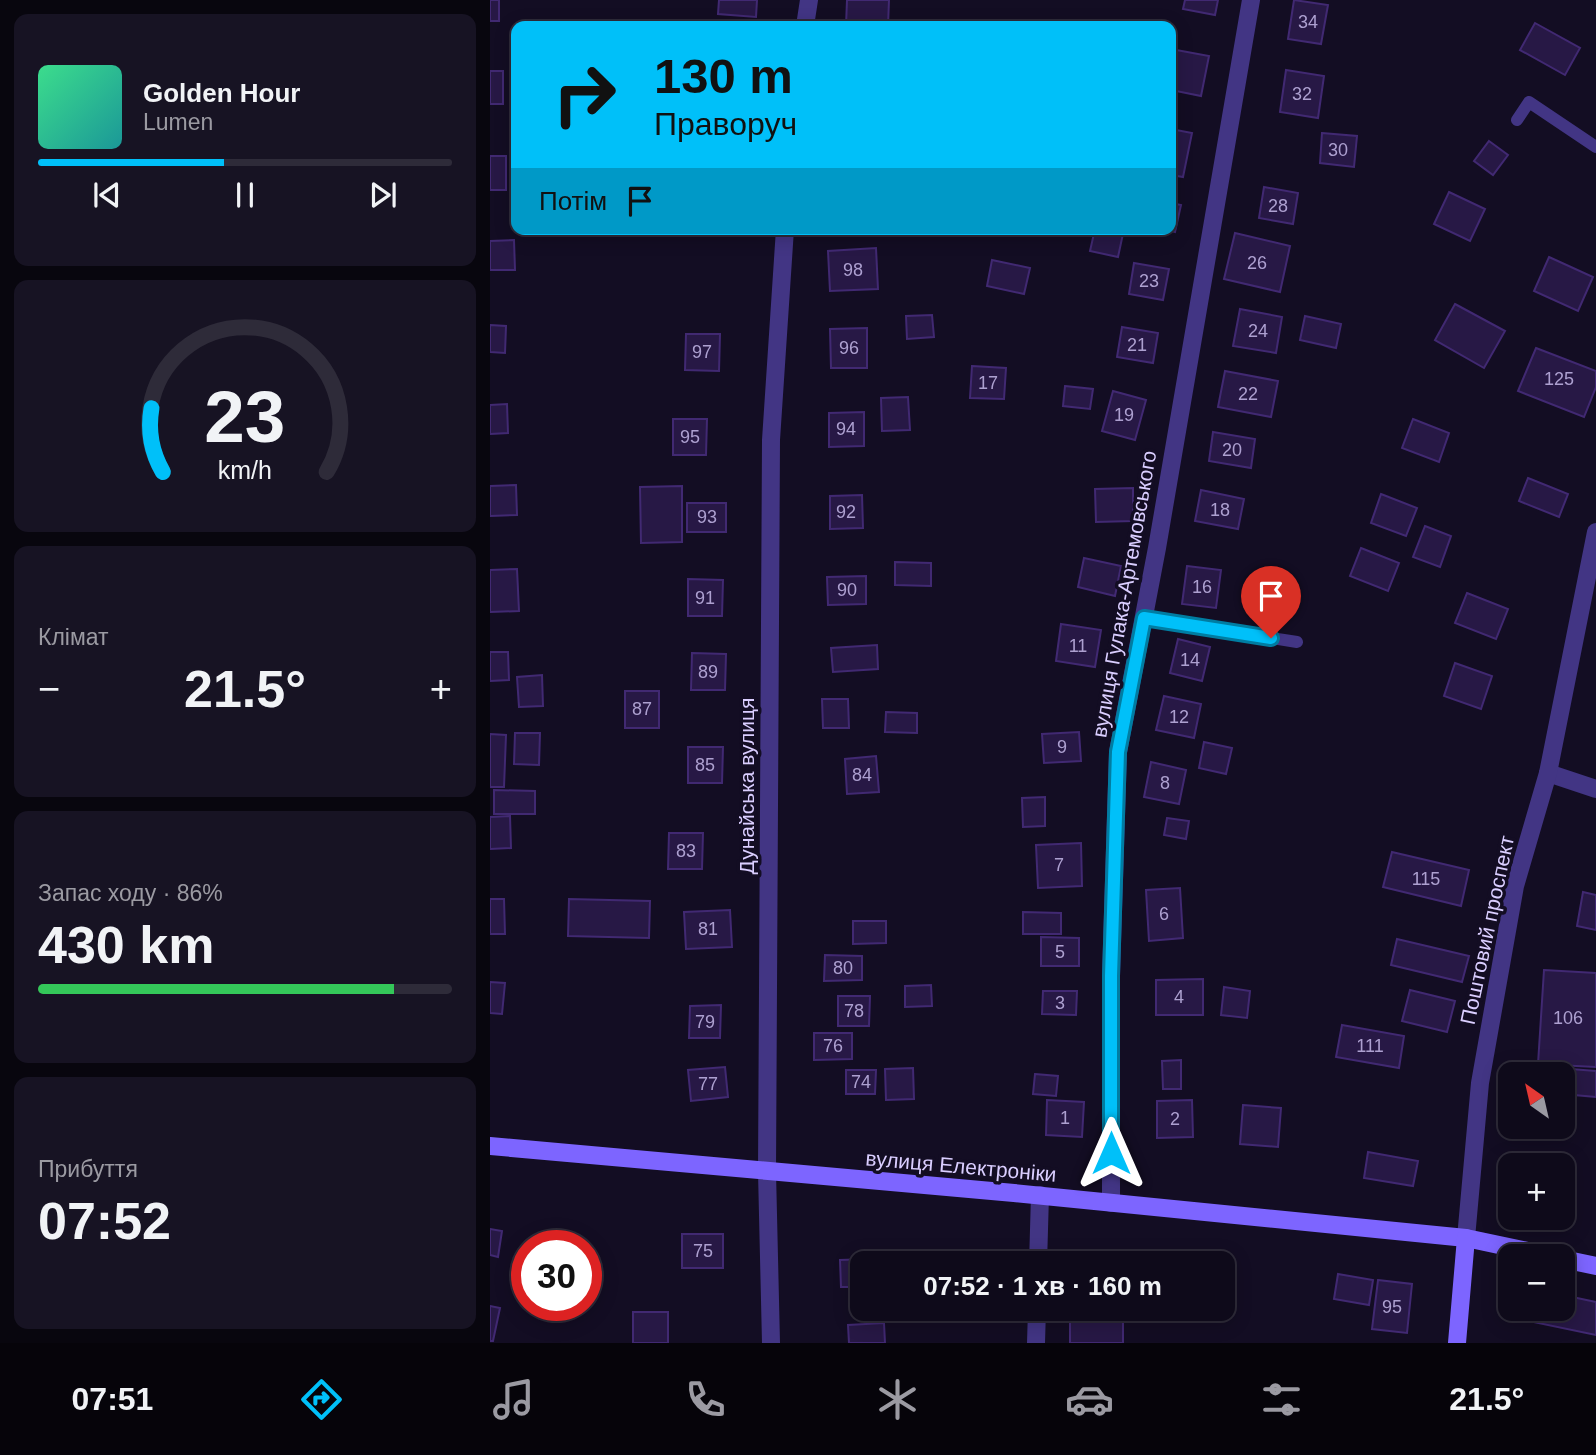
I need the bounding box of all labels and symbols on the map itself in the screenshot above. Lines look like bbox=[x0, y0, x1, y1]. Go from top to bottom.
house number: 34 bbox=[1298, 12, 1318, 32]
house number: 32 bbox=[1292, 84, 1312, 104]
house number: 30 bbox=[1328, 140, 1348, 160]
house number: 28 bbox=[1268, 196, 1288, 216]
house number: 26 bbox=[1247, 253, 1267, 273]
house number: 98 bbox=[843, 260, 863, 280]
house number: 23 bbox=[1139, 271, 1159, 291]
house number: 24 bbox=[1248, 321, 1268, 341]
house number: 21 bbox=[1127, 335, 1147, 355]
house number: 96 bbox=[839, 338, 859, 358]
house number: 97 bbox=[692, 342, 712, 362]
house number: 125 bbox=[1544, 369, 1574, 389]
house number: 17 bbox=[978, 373, 998, 393]
house number: 22 bbox=[1238, 384, 1258, 404]
house number: 19 bbox=[1114, 405, 1134, 425]
house number: 94 bbox=[836, 419, 856, 439]
house number: 95 bbox=[680, 427, 700, 447]
house number: 20 bbox=[1222, 440, 1242, 460]
street label: вулиця Гулака-Артемовського bbox=[1087, 449, 1161, 739]
house number: 18 bbox=[1210, 500, 1230, 520]
house number: 92 bbox=[836, 502, 856, 522]
house number: 93 bbox=[697, 507, 717, 527]
pin bbox=[1241, 566, 1301, 638]
house number: 16 bbox=[1192, 577, 1212, 597]
house number: 90 bbox=[837, 580, 857, 600]
house number: 91 bbox=[695, 588, 715, 608]
house number: 11 bbox=[1069, 636, 1087, 656]
house number: 14 bbox=[1180, 650, 1200, 670]
house number: 89 bbox=[698, 662, 718, 682]
street label: Дунайська вулиця bbox=[735, 698, 758, 874]
house number: 87 bbox=[632, 699, 652, 719]
house number: 12 bbox=[1169, 707, 1189, 727]
house number: 9 bbox=[1057, 737, 1067, 757]
house number: 85 bbox=[695, 755, 715, 775]
house number: 84 bbox=[852, 765, 872, 785]
house number: 8 bbox=[1160, 773, 1170, 793]
street label: Поштовий проспект bbox=[1456, 833, 1518, 1027]
house number: 83 bbox=[676, 841, 696, 861]
house number: 7 bbox=[1054, 855, 1064, 875]
house number: 115 bbox=[1412, 869, 1440, 889]
house number: 6 bbox=[1159, 904, 1169, 924]
house number: 81 bbox=[698, 919, 718, 939]
house number: 5 bbox=[1055, 942, 1065, 962]
house number: 80 bbox=[833, 958, 853, 978]
house number: 4 bbox=[1174, 987, 1184, 1007]
house number: 3 bbox=[1055, 993, 1065, 1013]
house number: 78 bbox=[844, 1001, 864, 1021]
house number: 106 bbox=[1553, 1008, 1583, 1028]
house number: 79 bbox=[695, 1012, 715, 1032]
house number: 76 bbox=[823, 1036, 843, 1056]
house number: 111 bbox=[1356, 1036, 1384, 1056]
north arrow bbox=[1498, 1062, 1575, 1139]
house number: 74 bbox=[851, 1072, 871, 1092]
house number: 77 bbox=[698, 1074, 718, 1094]
house number: 1 bbox=[1060, 1108, 1070, 1128]
house number: 2 bbox=[1170, 1109, 1180, 1129]
position arrow bbox=[1074, 1116, 1148, 1190]
street label: вулиця Електроніки bbox=[865, 1146, 1057, 1186]
speed limit sign: 30 bbox=[511, 1230, 602, 1321]
house number: 75 bbox=[693, 1241, 713, 1261]
house number: 95 bbox=[1382, 1297, 1402, 1317]

